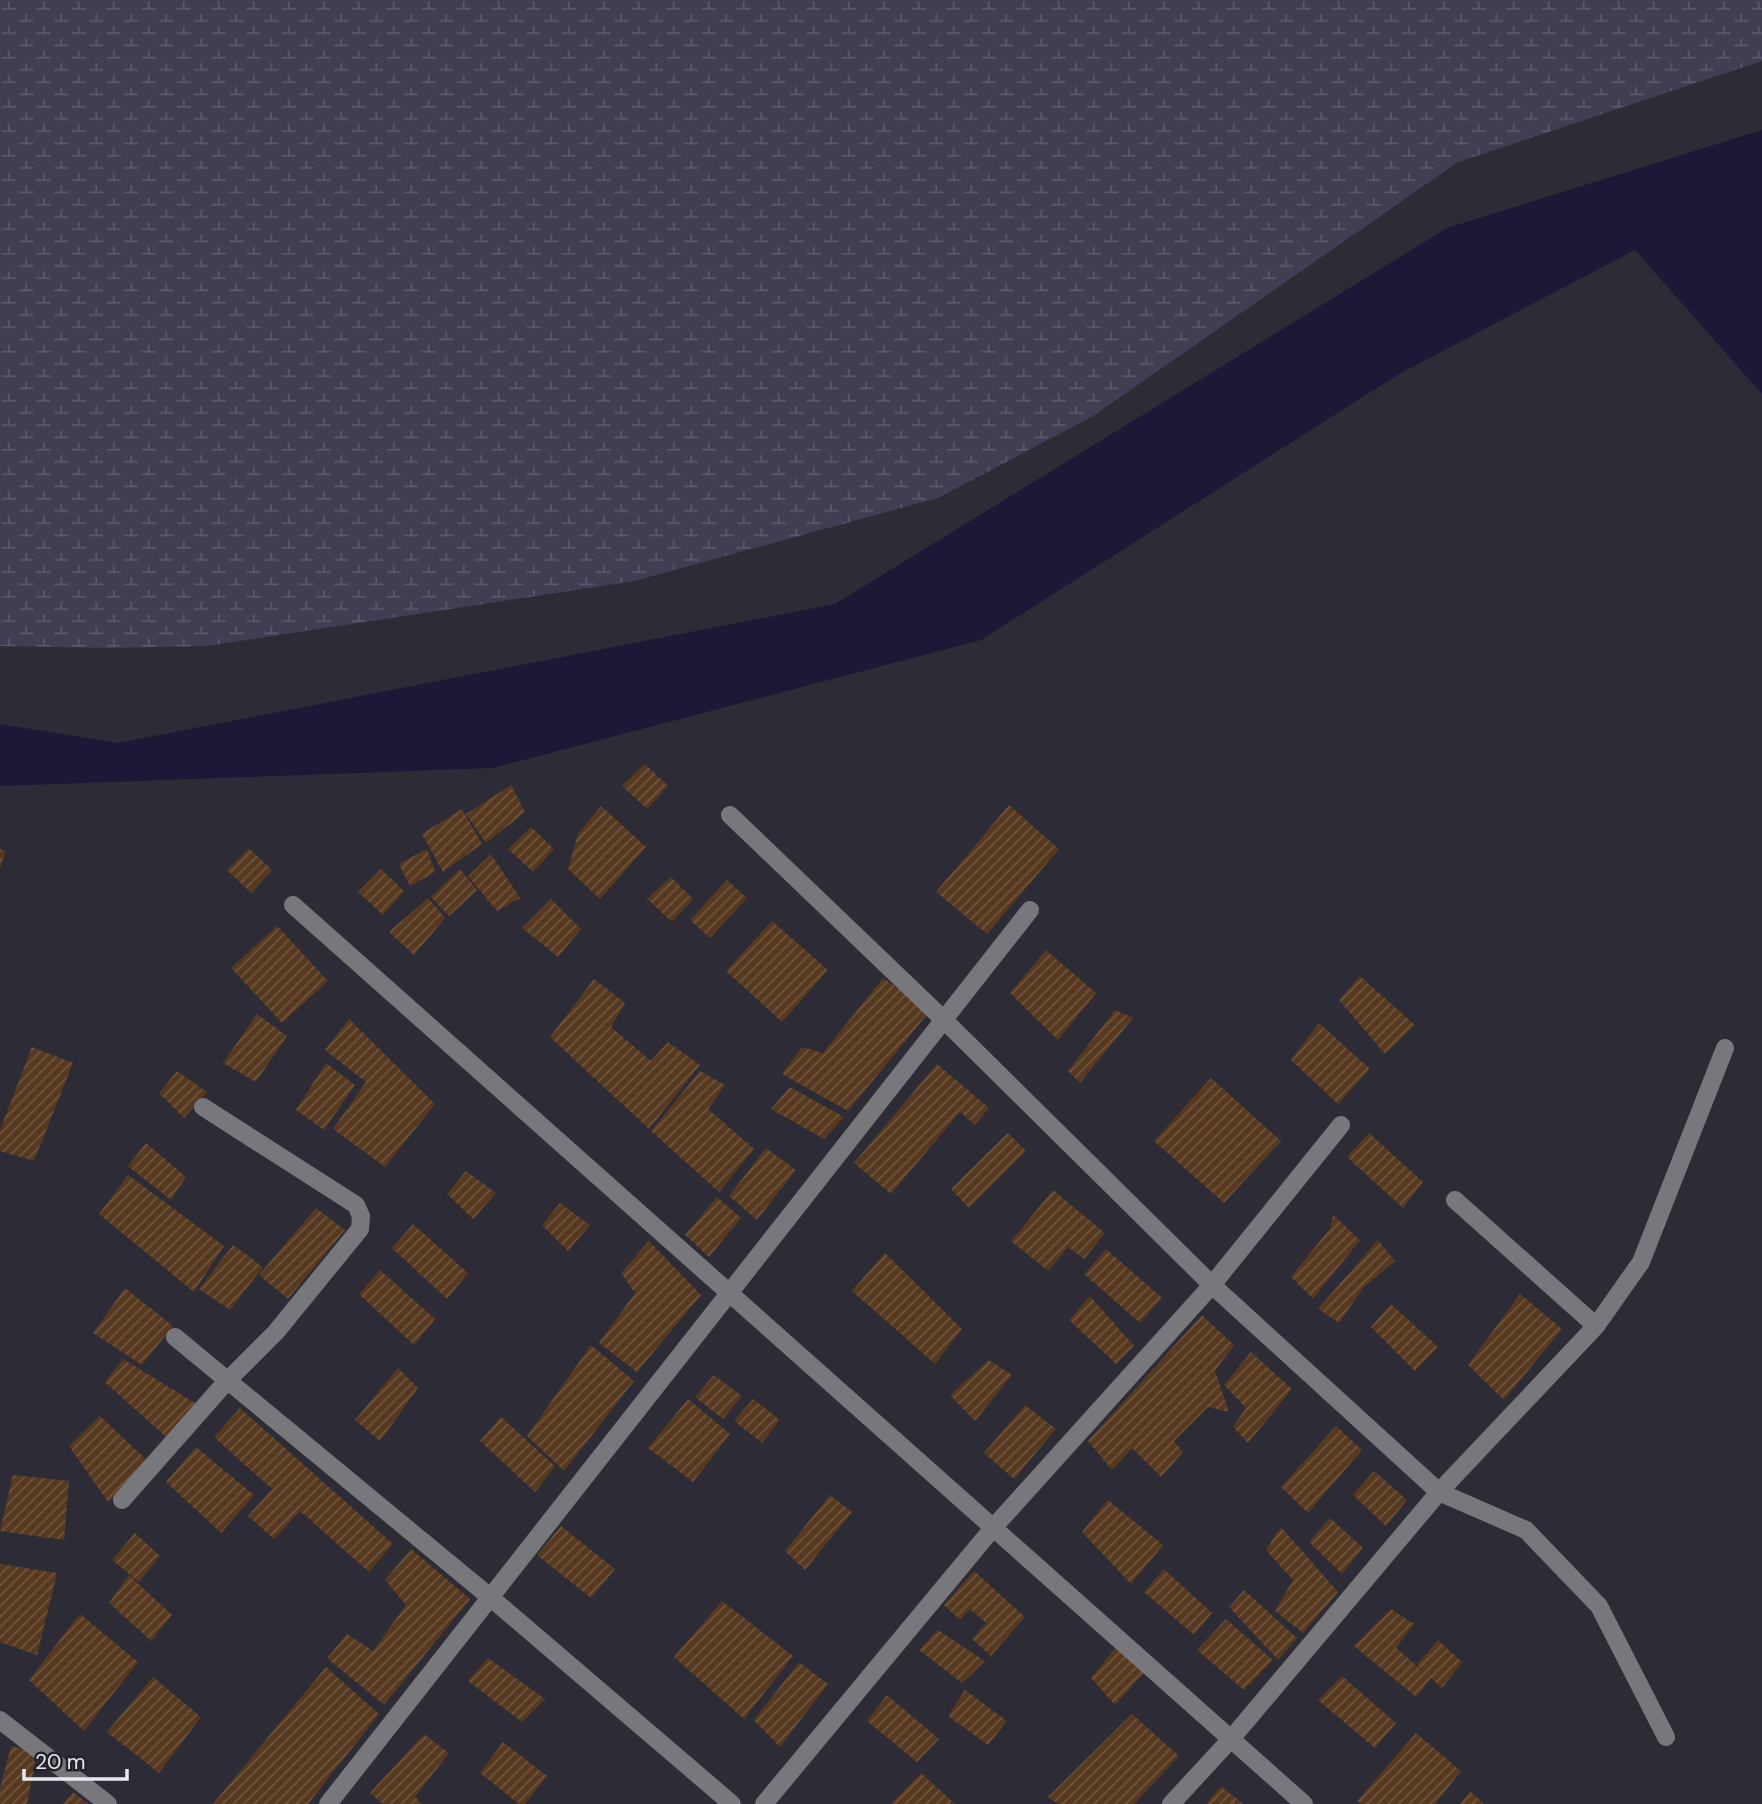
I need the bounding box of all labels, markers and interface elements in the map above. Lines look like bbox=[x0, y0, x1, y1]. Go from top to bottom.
scale bar bbox=[24, 1738, 128, 1782]
text: 20 m bbox=[35, 1748, 86, 1776]

